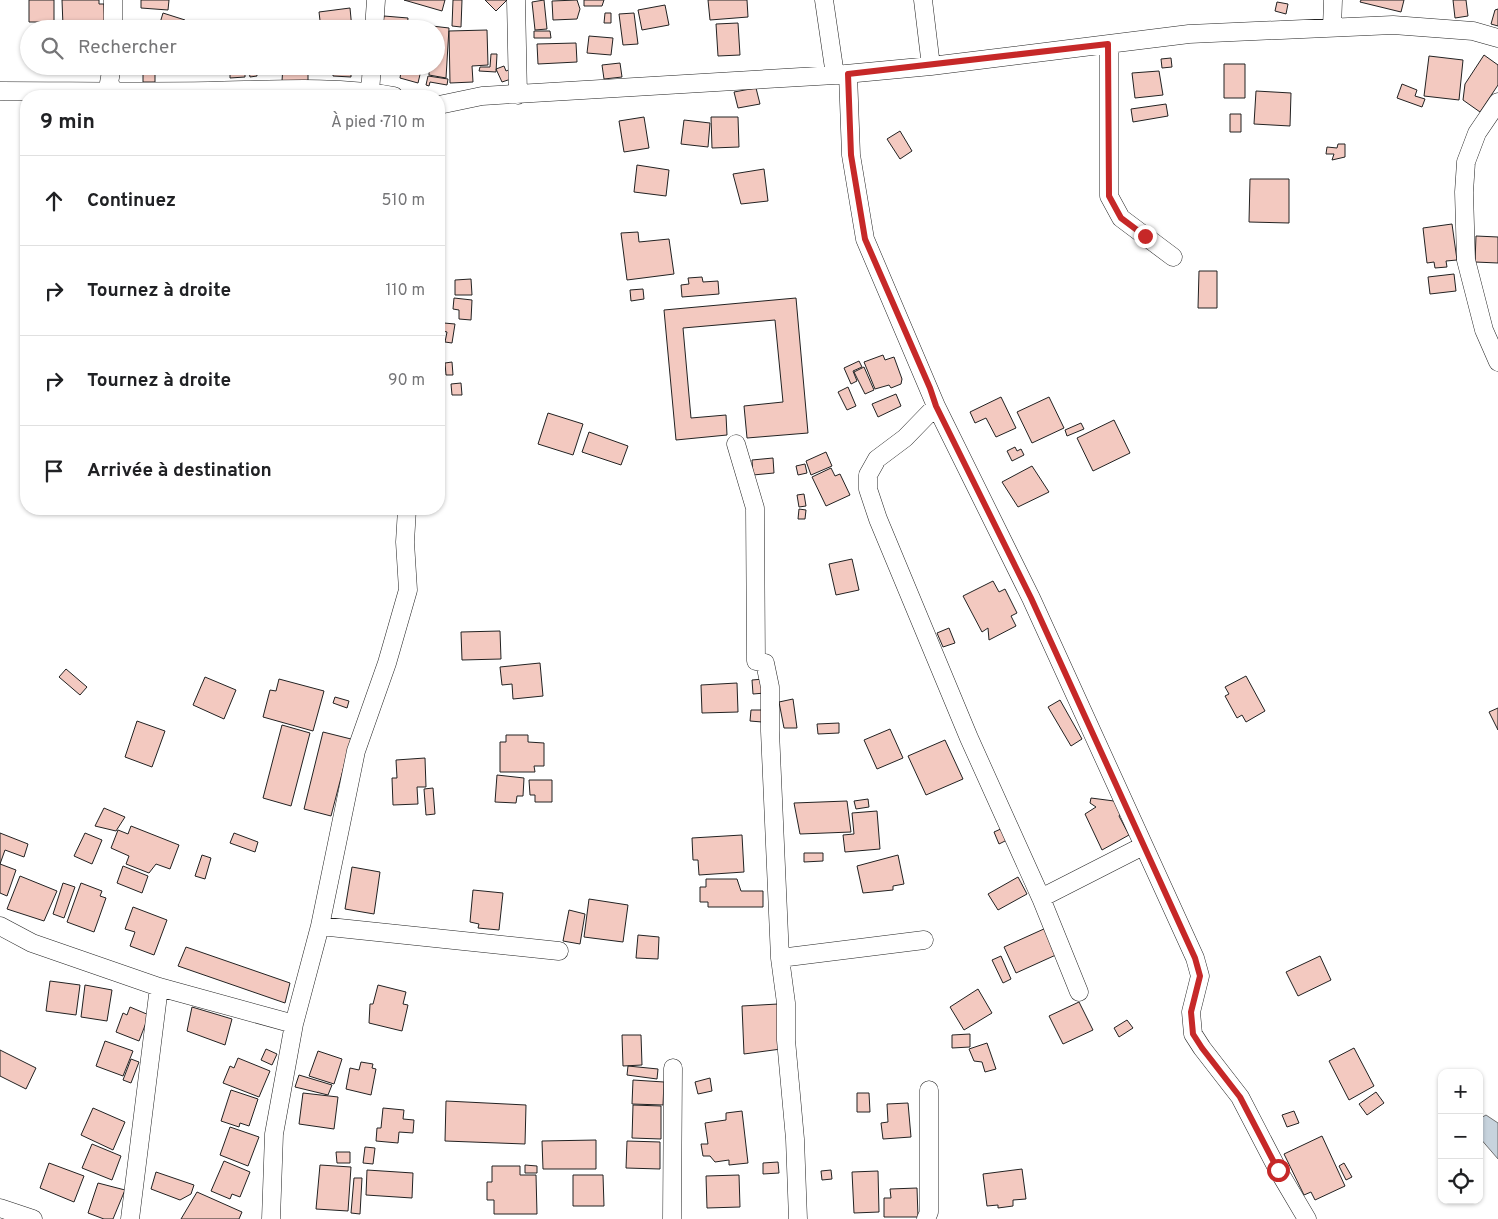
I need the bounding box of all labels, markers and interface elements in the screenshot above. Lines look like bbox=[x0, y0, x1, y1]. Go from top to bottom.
search box bbox=[20, 20, 445, 75]
icon: search bbox=[38, 34, 66, 62]
text: Rechercher bbox=[78, 36, 177, 60]
text: 9 min bbox=[40, 109, 95, 136]
text: À pied · 710 m bbox=[331, 113, 425, 133]
icon: ahead bbox=[40, 187, 68, 215]
text: Continuez bbox=[87, 189, 176, 213]
text: 510 m bbox=[382, 191, 425, 211]
route end bbox=[1134, 225, 1157, 248]
icon: right bbox=[40, 277, 68, 305]
text: Tournez à droite bbox=[87, 279, 231, 303]
text: 110 m bbox=[385, 281, 425, 301]
icon: right bbox=[40, 367, 68, 395]
text: Tournez à droite bbox=[87, 369, 231, 393]
text: 90 m bbox=[388, 371, 425, 391]
icon: arrive bbox=[40, 457, 68, 485]
text: Arrivée à destination bbox=[87, 459, 272, 483]
map controls bbox=[1438, 1069, 1483, 1204]
button: + bbox=[1438, 1069, 1483, 1114]
button: − bbox=[1438, 1114, 1483, 1159]
route start bbox=[1267, 1159, 1290, 1182]
button: locate bbox=[1438, 1159, 1483, 1204]

